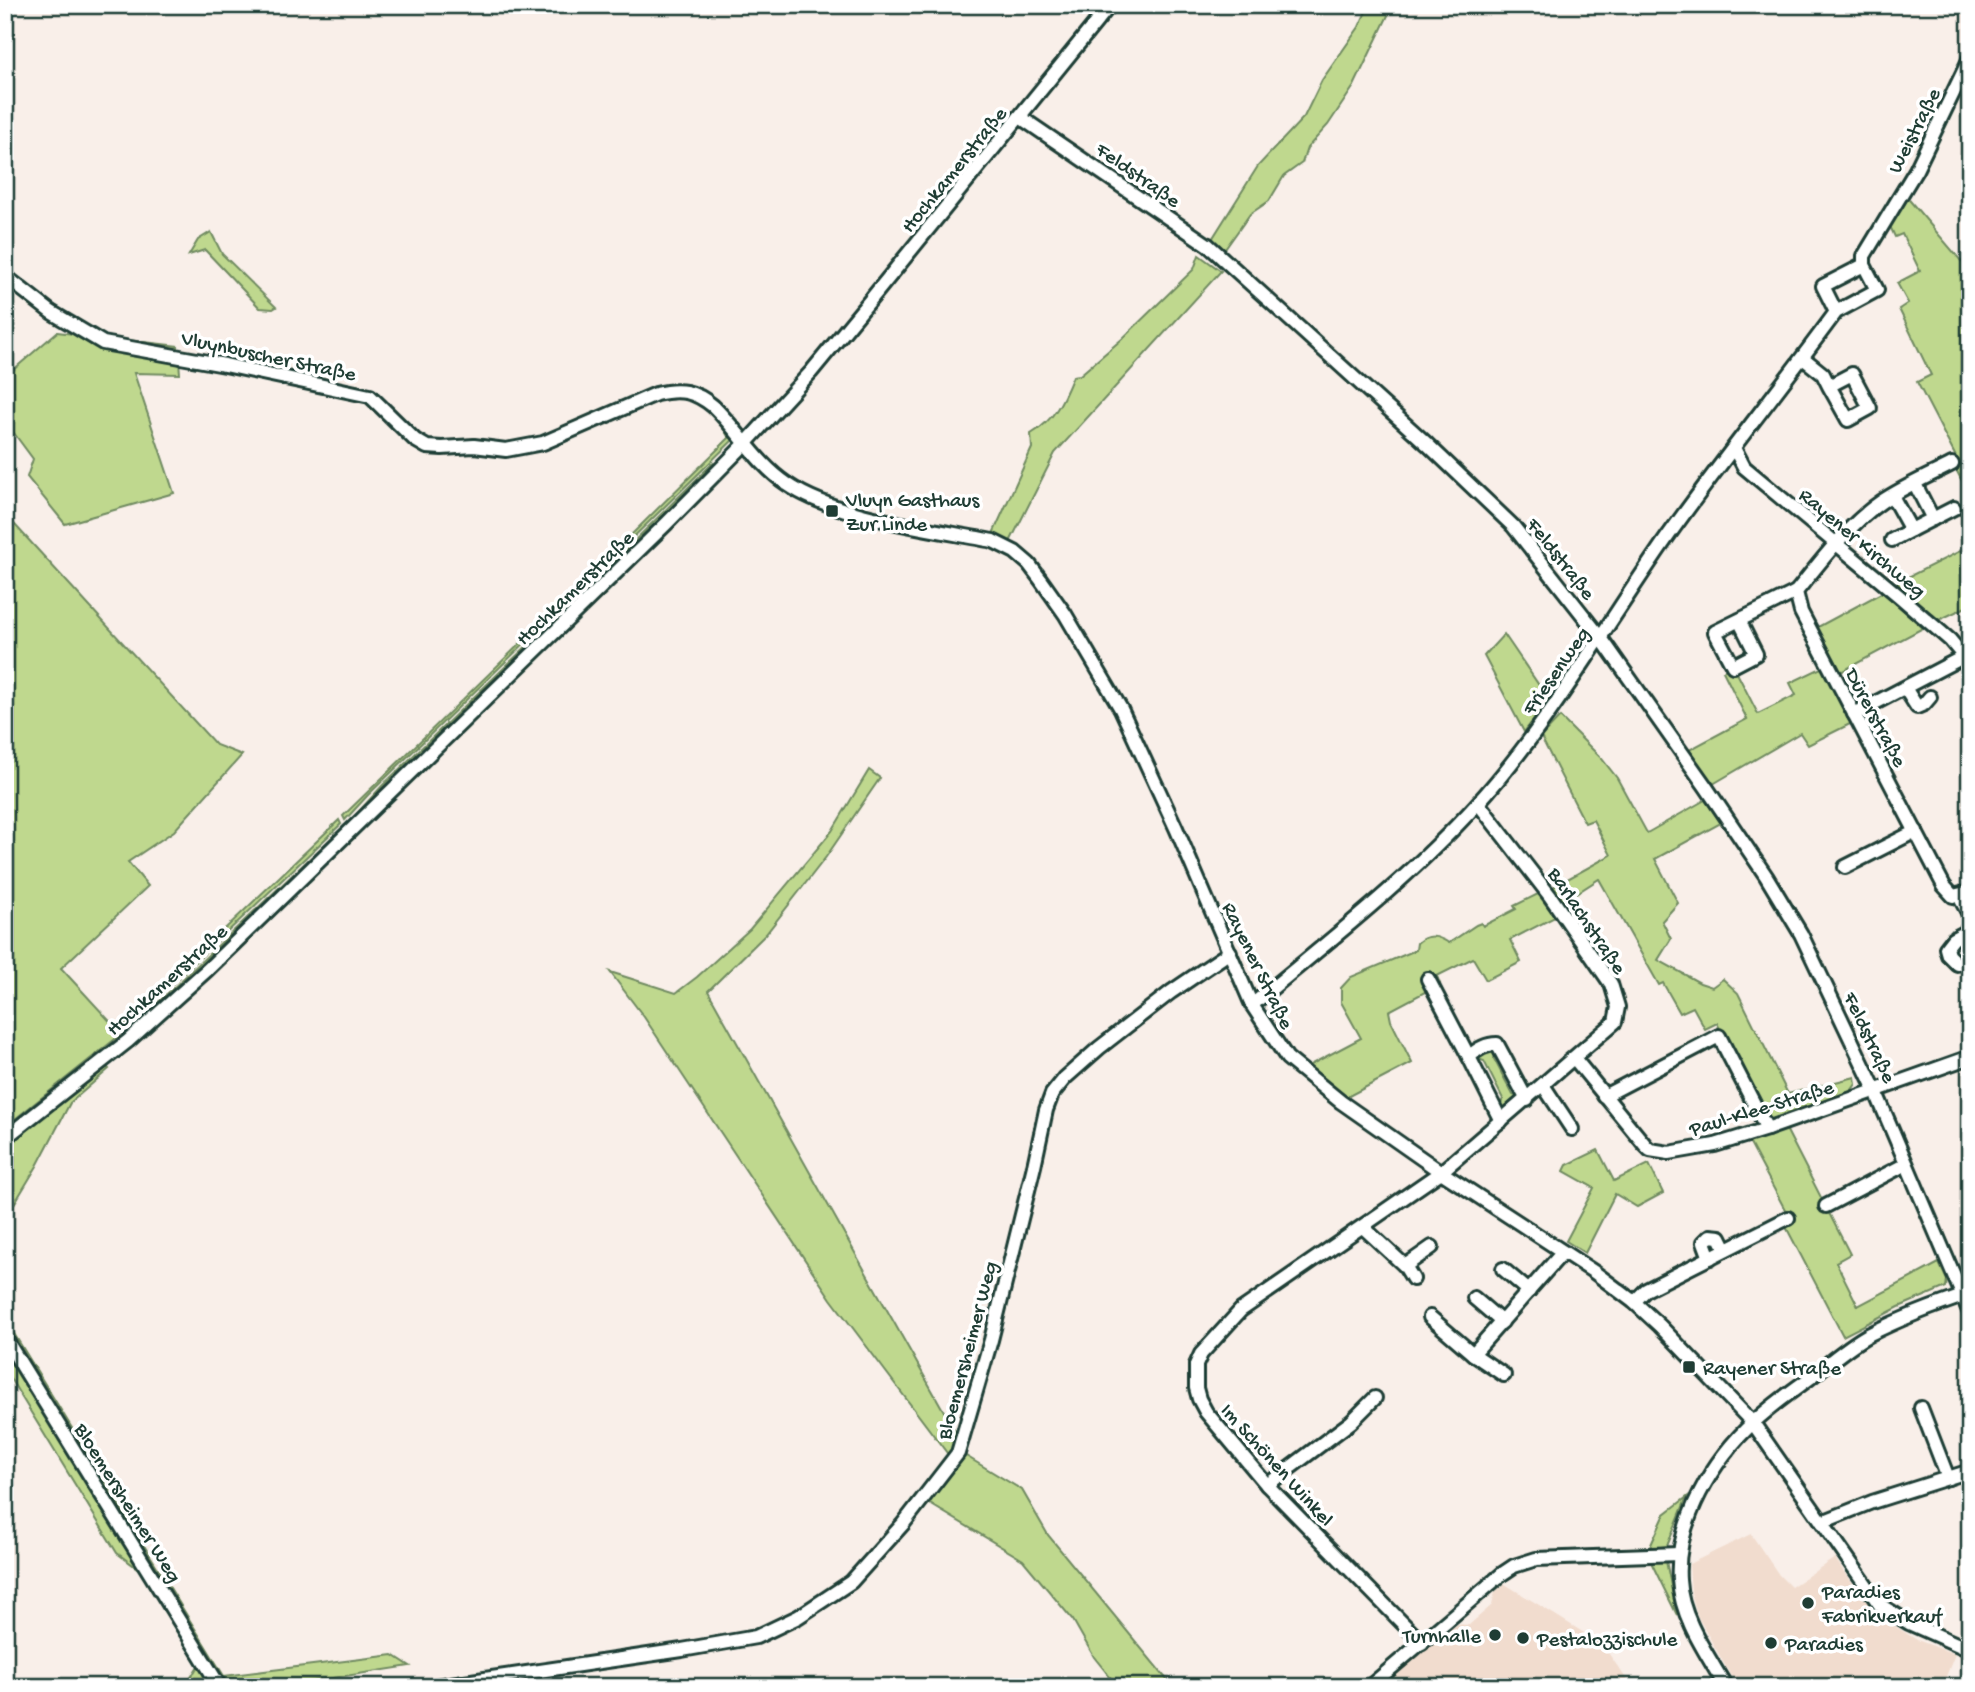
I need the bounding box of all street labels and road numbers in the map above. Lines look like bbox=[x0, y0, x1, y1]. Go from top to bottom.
street label: Weistraße bbox=[1884, 84, 1949, 178]
street label: Hochkamerstraße bbox=[897, 102, 1015, 239]
street label: Feldstraße bbox=[1089, 138, 1185, 216]
street label: Vluynbuscher Straße bbox=[178, 328, 359, 389]
street label: Rayener Kirchweg bbox=[1792, 484, 1929, 605]
street label: Feldstraße bbox=[1519, 513, 1600, 607]
street label: Hochkamerstraße bbox=[512, 526, 642, 652]
street label: Friesenweg bbox=[1518, 623, 1597, 721]
street label: Dürerstraße bbox=[1837, 663, 1911, 773]
street label: Barlachstraße bbox=[1540, 863, 1631, 981]
street label: Rayener Straße bbox=[1214, 899, 1298, 1035]
street label: Hochkamerstraße bbox=[103, 920, 235, 1043]
street label: Feldstraße bbox=[1835, 988, 1900, 1089]
street label: Paul-Klee-Straße bbox=[1686, 1076, 1838, 1144]
street label: Bloemersheimer Weg bbox=[933, 1259, 1005, 1444]
street label: Im Schönen Winkel bbox=[1214, 1400, 1337, 1533]
street label: Bloemersheimer Weg bbox=[66, 1419, 185, 1588]

